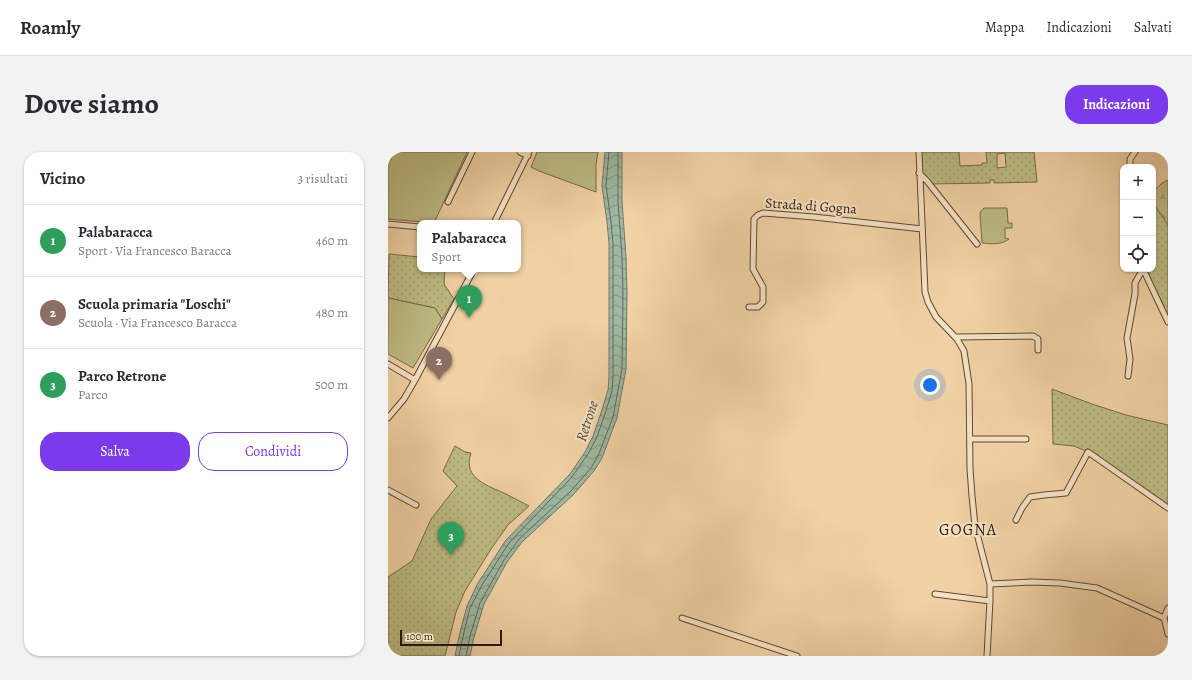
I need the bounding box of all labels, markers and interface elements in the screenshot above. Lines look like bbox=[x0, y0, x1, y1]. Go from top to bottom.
text: Roamly bbox=[20, 15, 80, 41]
text: Mappa bbox=[985, 18, 1024, 37]
text: Indicazioni bbox=[1046, 18, 1112, 37]
text: Salvati bbox=[1134, 18, 1172, 37]
text: Dove siamo bbox=[24, 85, 159, 123]
button: Indicazioni bbox=[1065, 85, 1168, 124]
map controls bbox=[1120, 164, 1156, 272]
button: + bbox=[1120, 164, 1156, 200]
text: Vicino bbox=[40, 167, 85, 190]
text: 3 risultati bbox=[298, 170, 348, 187]
street label: Strada di Gogna bbox=[764, 193, 858, 219]
button: − bbox=[1120, 200, 1156, 236]
popup bbox=[417, 220, 521, 272]
text: Palabaracca bbox=[78, 222, 153, 242]
text: Palabaracca bbox=[432, 228, 506, 248]
text: 1 bbox=[51, 232, 55, 249]
text: 460 m bbox=[316, 232, 348, 249]
button: locate bbox=[1120, 236, 1156, 272]
text: Sport · Via Francesco Baracca bbox=[78, 242, 232, 259]
text: Sport bbox=[432, 248, 461, 265]
pin: 1 bbox=[456, 285, 482, 318]
text: Scuola primaria "Loschi" bbox=[78, 294, 231, 314]
text: 2 bbox=[50, 304, 56, 321]
text: 480 m bbox=[315, 304, 348, 321]
text: Scuola · Via Francesco Baracca bbox=[78, 314, 237, 331]
pin: 2 bbox=[426, 347, 452, 380]
text: Parco Retrone bbox=[78, 366, 166, 386]
your location bbox=[920, 375, 940, 395]
text: 3 bbox=[50, 376, 56, 393]
text: 500 m bbox=[315, 376, 348, 393]
text: Parco bbox=[78, 386, 108, 403]
water label: Retrone bbox=[571, 397, 603, 444]
button: Salva bbox=[40, 432, 190, 471]
button: Condividi bbox=[198, 432, 348, 471]
district label: GOGNA bbox=[939, 519, 997, 541]
pin: 3 bbox=[438, 522, 464, 555]
scale bar bbox=[400, 628, 502, 647]
text: 100 m bbox=[406, 629, 433, 644]

